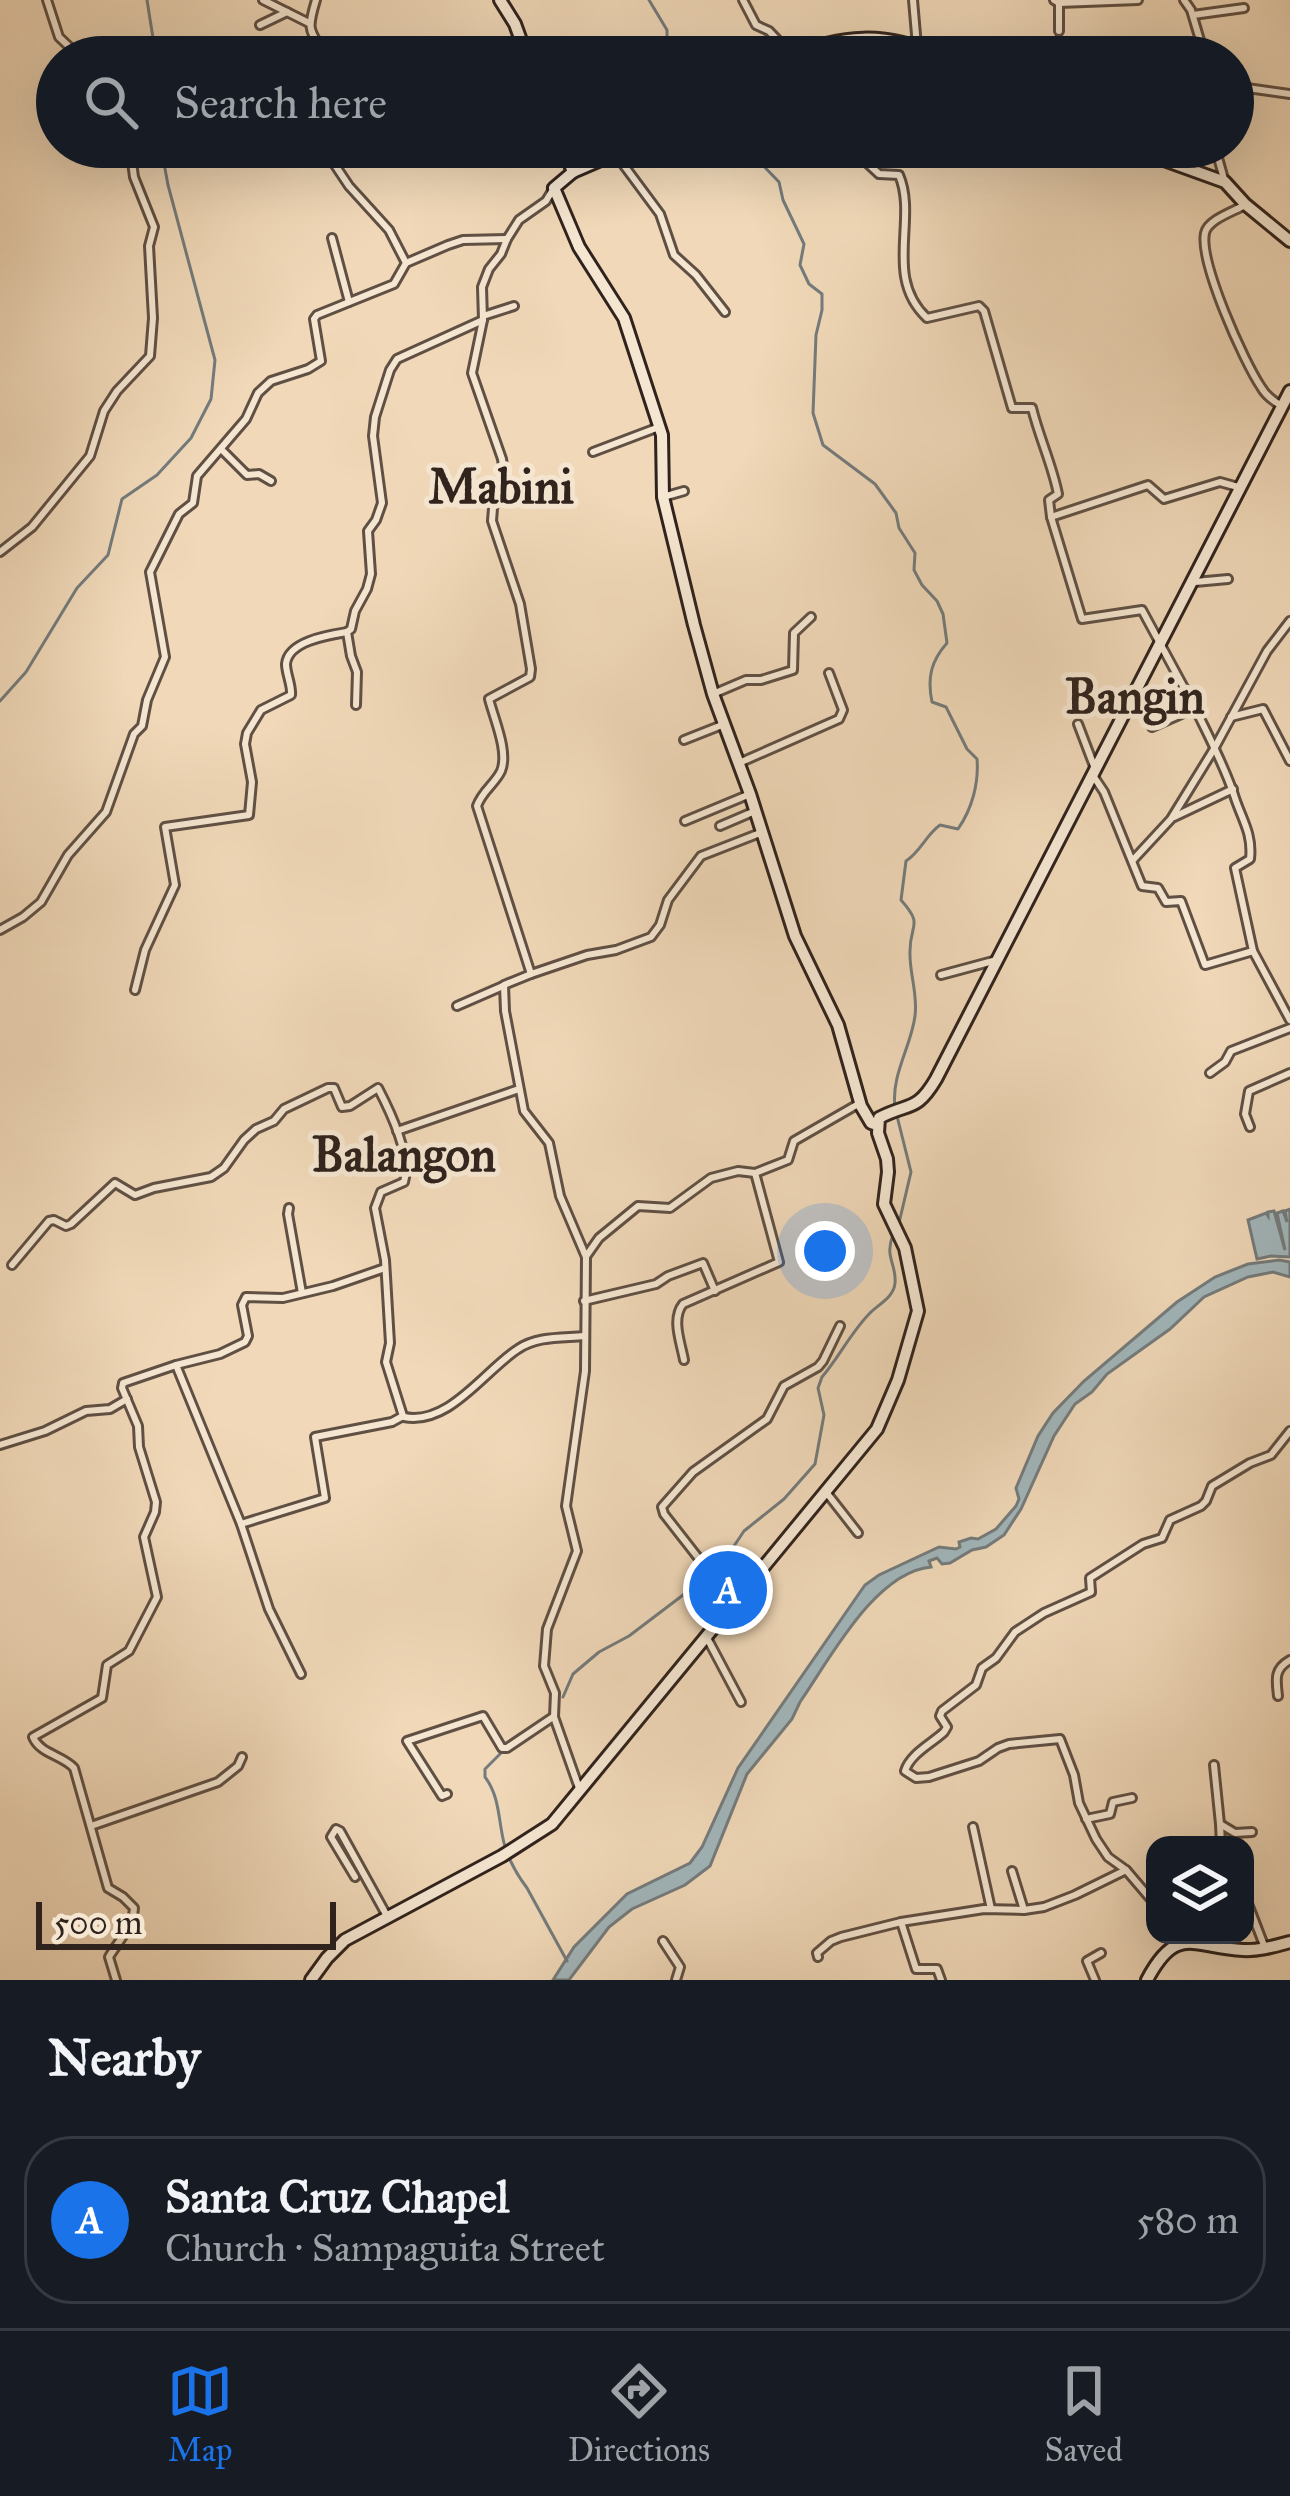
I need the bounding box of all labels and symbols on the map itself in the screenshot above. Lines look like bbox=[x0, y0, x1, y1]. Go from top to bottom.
district label: Mabini bbox=[428, 457, 574, 516]
district label: Bangin bbox=[1065, 667, 1205, 726]
district label: Balangon bbox=[312, 1125, 496, 1184]
your location bbox=[795, 1221, 855, 1281]
pin: A bbox=[689, 1545, 767, 1635]
scale bar bbox=[36, 1896, 336, 1949]

